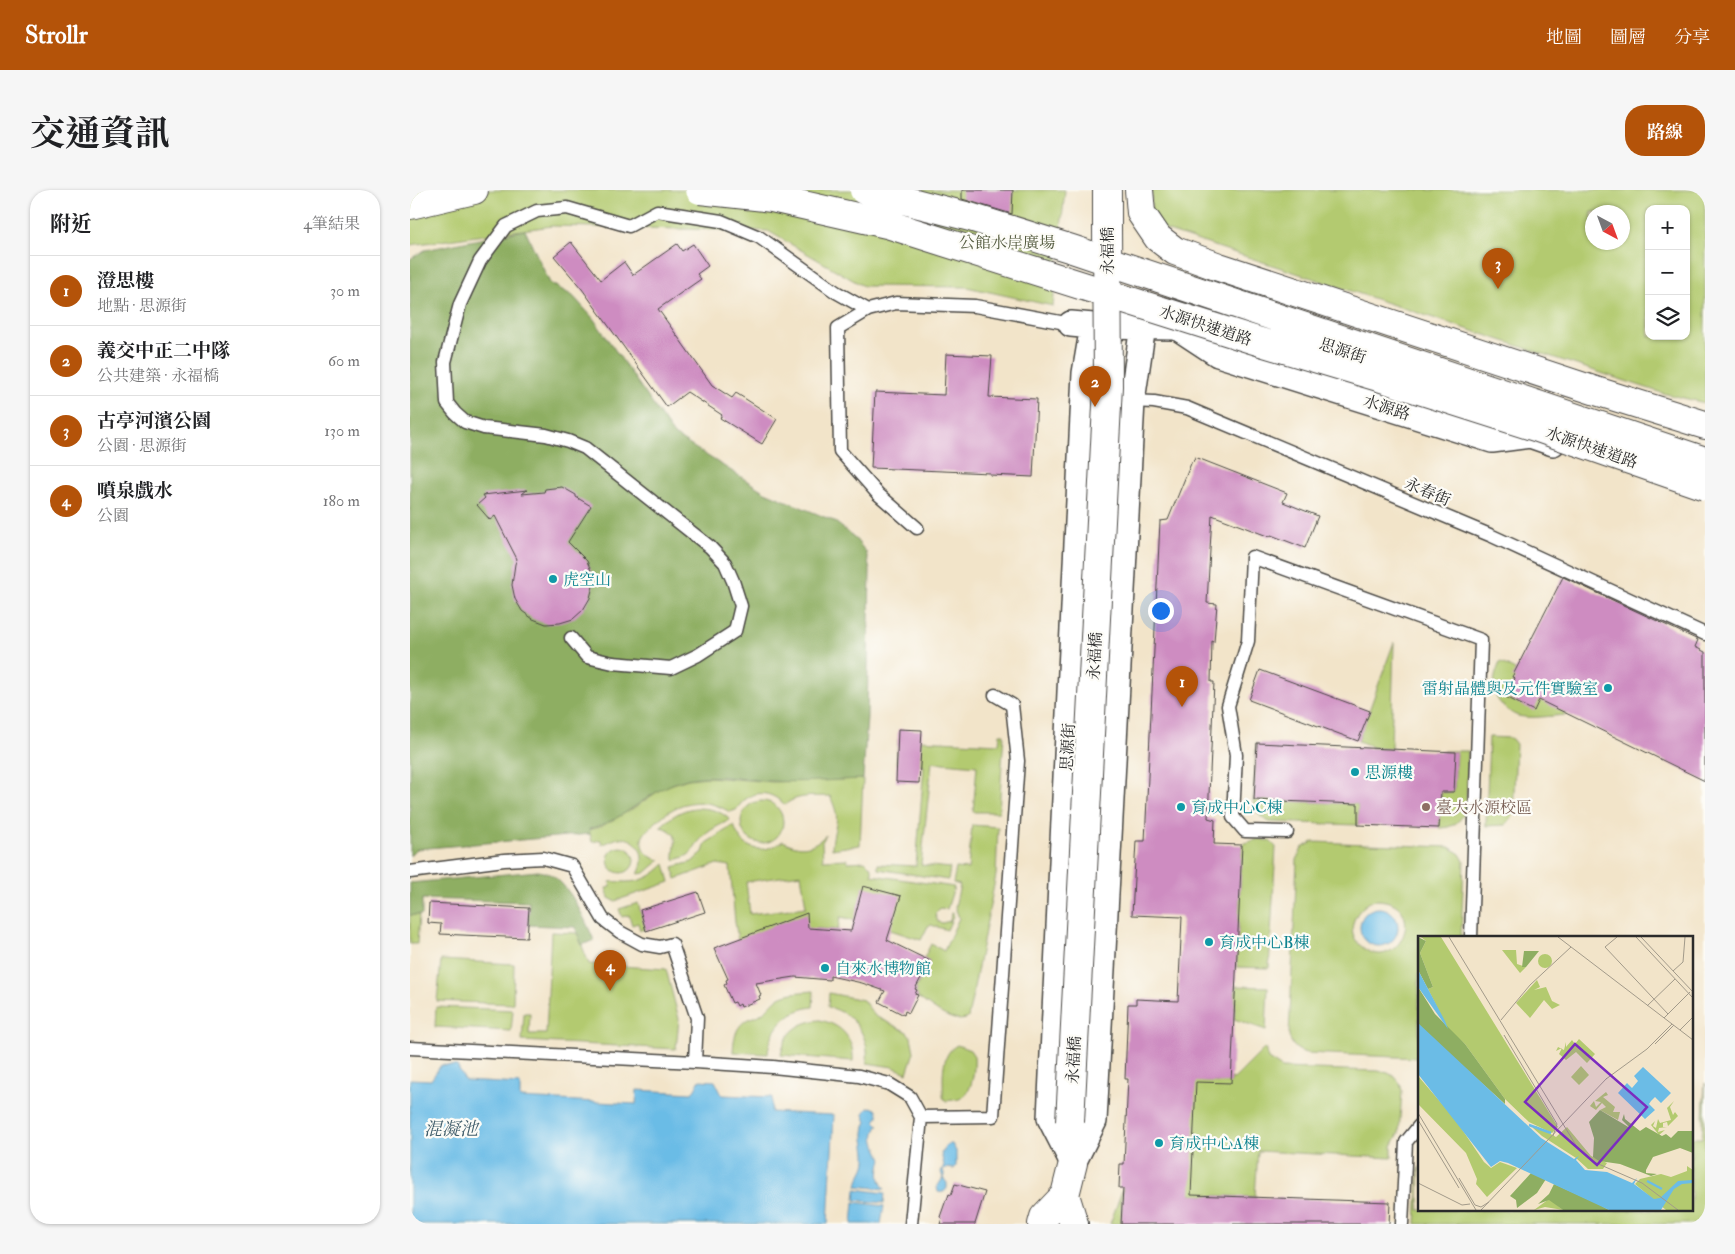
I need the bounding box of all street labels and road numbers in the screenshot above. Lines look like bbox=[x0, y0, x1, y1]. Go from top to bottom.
street label: 永福橋 bbox=[1098, 227, 1118, 275]
street label: 水源快速道路 bbox=[1157, 302, 1254, 350]
street label: 思源街 bbox=[1317, 334, 1369, 368]
street label: 水源路 bbox=[1361, 391, 1413, 425]
street label: 水源快速道路 bbox=[1543, 423, 1640, 473]
street label: 永春街 bbox=[1402, 473, 1454, 511]
street label: 永福橋 bbox=[1084, 632, 1106, 681]
street label: 思源街 bbox=[1057, 723, 1079, 772]
street label: 永福橋 bbox=[1063, 1036, 1085, 1085]

